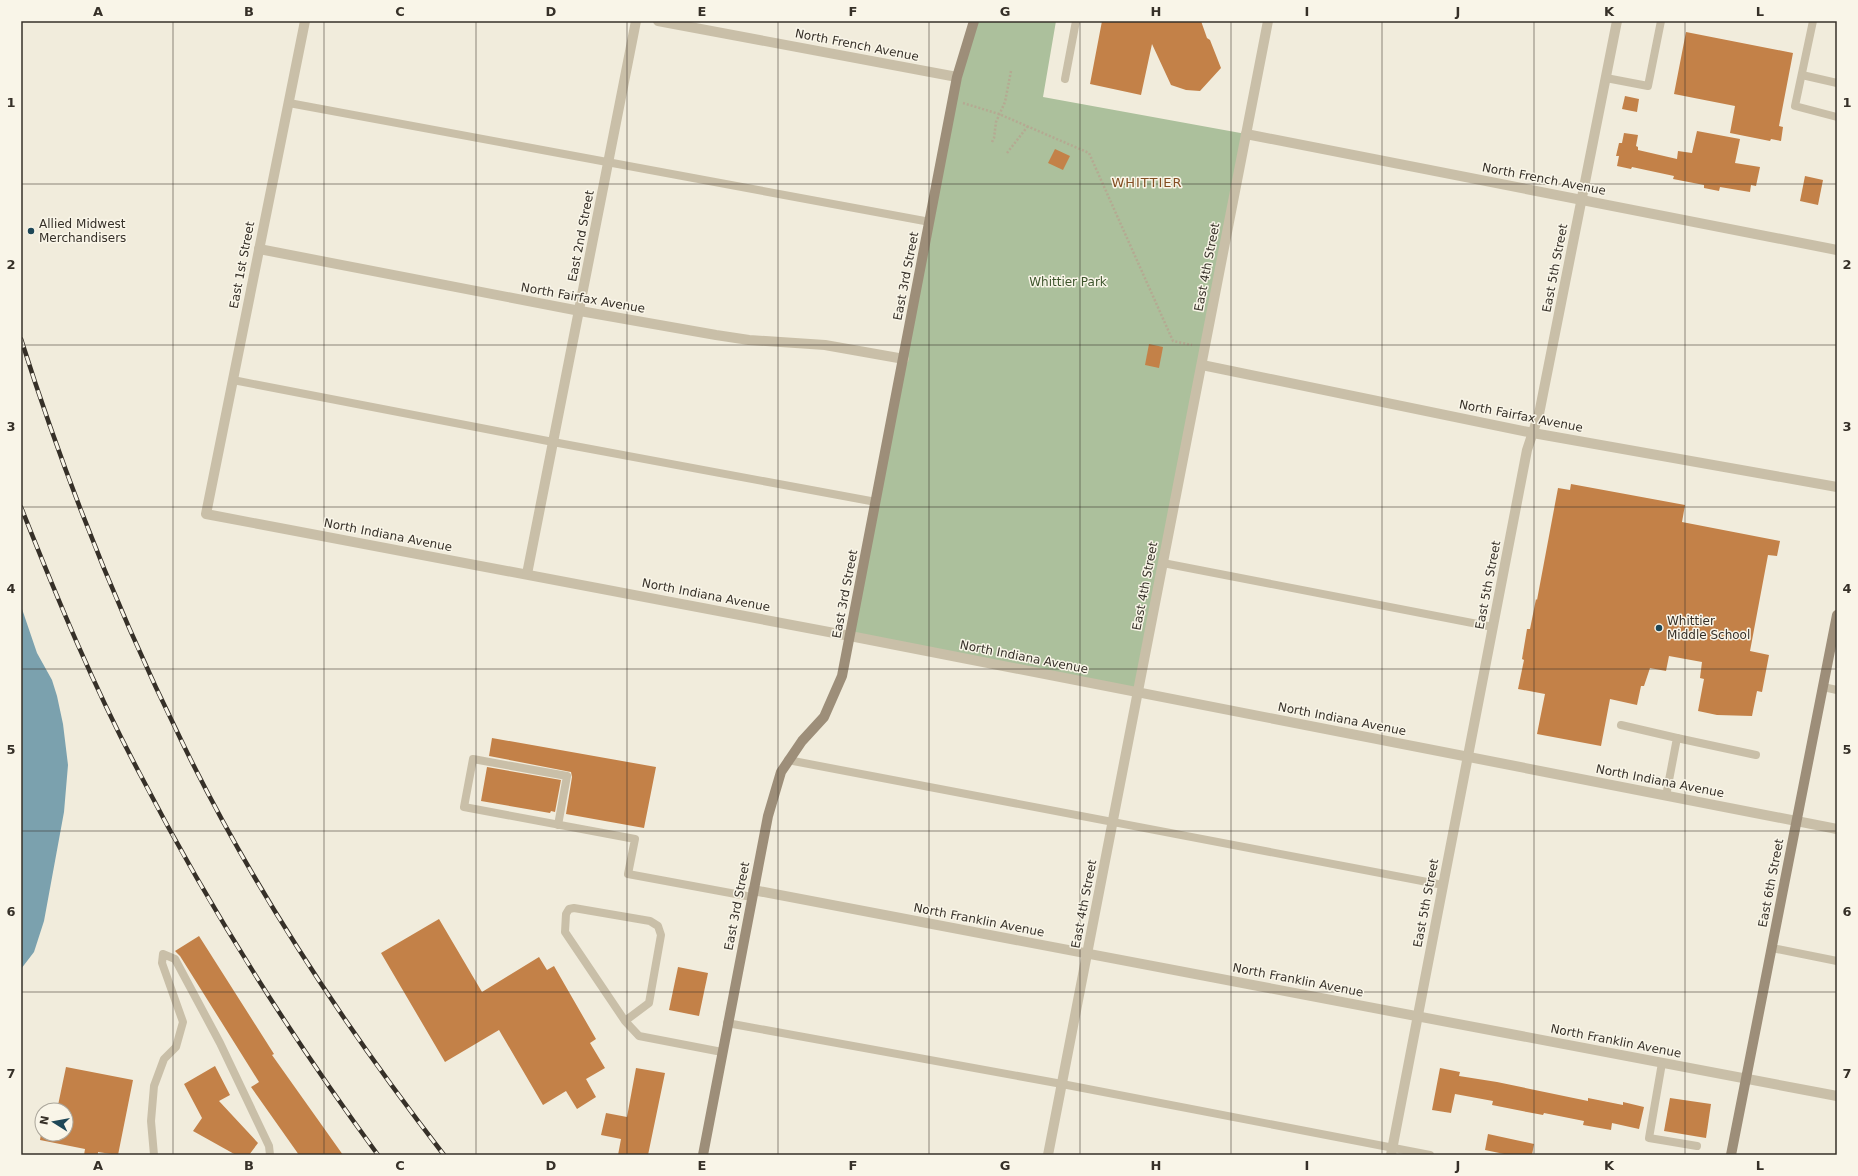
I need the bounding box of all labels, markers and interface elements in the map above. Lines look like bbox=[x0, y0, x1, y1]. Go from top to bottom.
text: A bbox=[93, 4, 103, 19]
text: B bbox=[244, 4, 254, 19]
text: C bbox=[395, 4, 405, 19]
text: D bbox=[546, 4, 557, 19]
text: E bbox=[698, 4, 706, 19]
text: F bbox=[849, 4, 857, 19]
text: G bbox=[1000, 4, 1010, 19]
text: H bbox=[1151, 4, 1161, 19]
text: I bbox=[1305, 4, 1309, 19]
text: J bbox=[1455, 4, 1460, 19]
text: K bbox=[1604, 4, 1615, 19]
text: L bbox=[1756, 4, 1764, 19]
street label: North French Avenue bbox=[794, 26, 920, 64]
text: 1 bbox=[6, 95, 16, 110]
text: 1 bbox=[1842, 95, 1852, 110]
street label: North French Avenue bbox=[1481, 160, 1607, 198]
district label: WHITTIER bbox=[1111, 175, 1183, 190]
street label: East 2nd Street bbox=[565, 189, 597, 283]
place label: Allied Midwest Merchandisers bbox=[39, 217, 126, 245]
street label: East 1st Street bbox=[227, 220, 257, 310]
street label: East 4th Street bbox=[1192, 221, 1223, 312]
street label: East 5th Street bbox=[1540, 222, 1571, 313]
marker: Allied Midwest Merchandisers bbox=[26, 226, 36, 236]
street label: East 3rd Street bbox=[891, 230, 922, 321]
text: 2 bbox=[6, 257, 16, 272]
text: 2 bbox=[1842, 257, 1852, 272]
park label: Whittier Park bbox=[1029, 275, 1107, 289]
street label: North Fairfax Avenue bbox=[520, 280, 646, 316]
street label: North Fairfax Avenue bbox=[1458, 397, 1584, 435]
text: 3 bbox=[6, 419, 16, 434]
text: 3 bbox=[1842, 419, 1852, 434]
street label: North Indiana Avenue bbox=[323, 516, 453, 554]
street label: East 5th Street bbox=[1473, 539, 1504, 630]
street label: East 4th Street bbox=[1130, 540, 1161, 631]
street label: East 3rd Street bbox=[830, 548, 861, 639]
street label: North Indiana Avenue bbox=[641, 576, 771, 614]
text: 4 bbox=[6, 581, 16, 596]
text: 4 bbox=[1842, 581, 1852, 596]
place label: Whittier Middle School bbox=[1667, 614, 1750, 642]
marker: Whittier Middle School bbox=[1654, 623, 1664, 633]
street label: North Indiana Avenue bbox=[959, 638, 1089, 676]
street label: North Indiana Avenue bbox=[1277, 700, 1407, 738]
text: 5 bbox=[6, 742, 16, 757]
text: 5 bbox=[1842, 742, 1852, 757]
street label: North Indiana Avenue bbox=[1595, 762, 1725, 800]
street label: East 6th Street bbox=[1756, 837, 1787, 928]
street label: East 5th Street bbox=[1411, 857, 1442, 948]
street label: East 4th Street bbox=[1069, 858, 1100, 949]
street label: East 3rd Street bbox=[722, 860, 753, 951]
street label: North Franklin Avenue bbox=[912, 900, 1046, 940]
text: 6 bbox=[6, 904, 16, 919]
text: 6 bbox=[1842, 904, 1852, 919]
street label: North Franklin Avenue bbox=[1231, 960, 1365, 1000]
street label: North Franklin Avenue bbox=[1549, 1021, 1683, 1061]
text: 7 bbox=[6, 1066, 16, 1081]
text: 7 bbox=[1842, 1066, 1852, 1081]
north arrow bbox=[34, 1102, 74, 1142]
text: N bbox=[37, 1114, 52, 1126]
text: A bbox=[93, 1158, 103, 1173]
text: B bbox=[244, 1158, 254, 1173]
text: C bbox=[395, 1158, 405, 1173]
text: D bbox=[546, 1158, 557, 1173]
text: E bbox=[698, 1158, 706, 1173]
text: F bbox=[849, 1158, 857, 1173]
text: G bbox=[1000, 1158, 1010, 1173]
text: H bbox=[1151, 1158, 1161, 1173]
text: I bbox=[1305, 1158, 1309, 1173]
text: J bbox=[1455, 1158, 1460, 1173]
text: K bbox=[1604, 1158, 1615, 1173]
text: L bbox=[1756, 1158, 1764, 1173]

